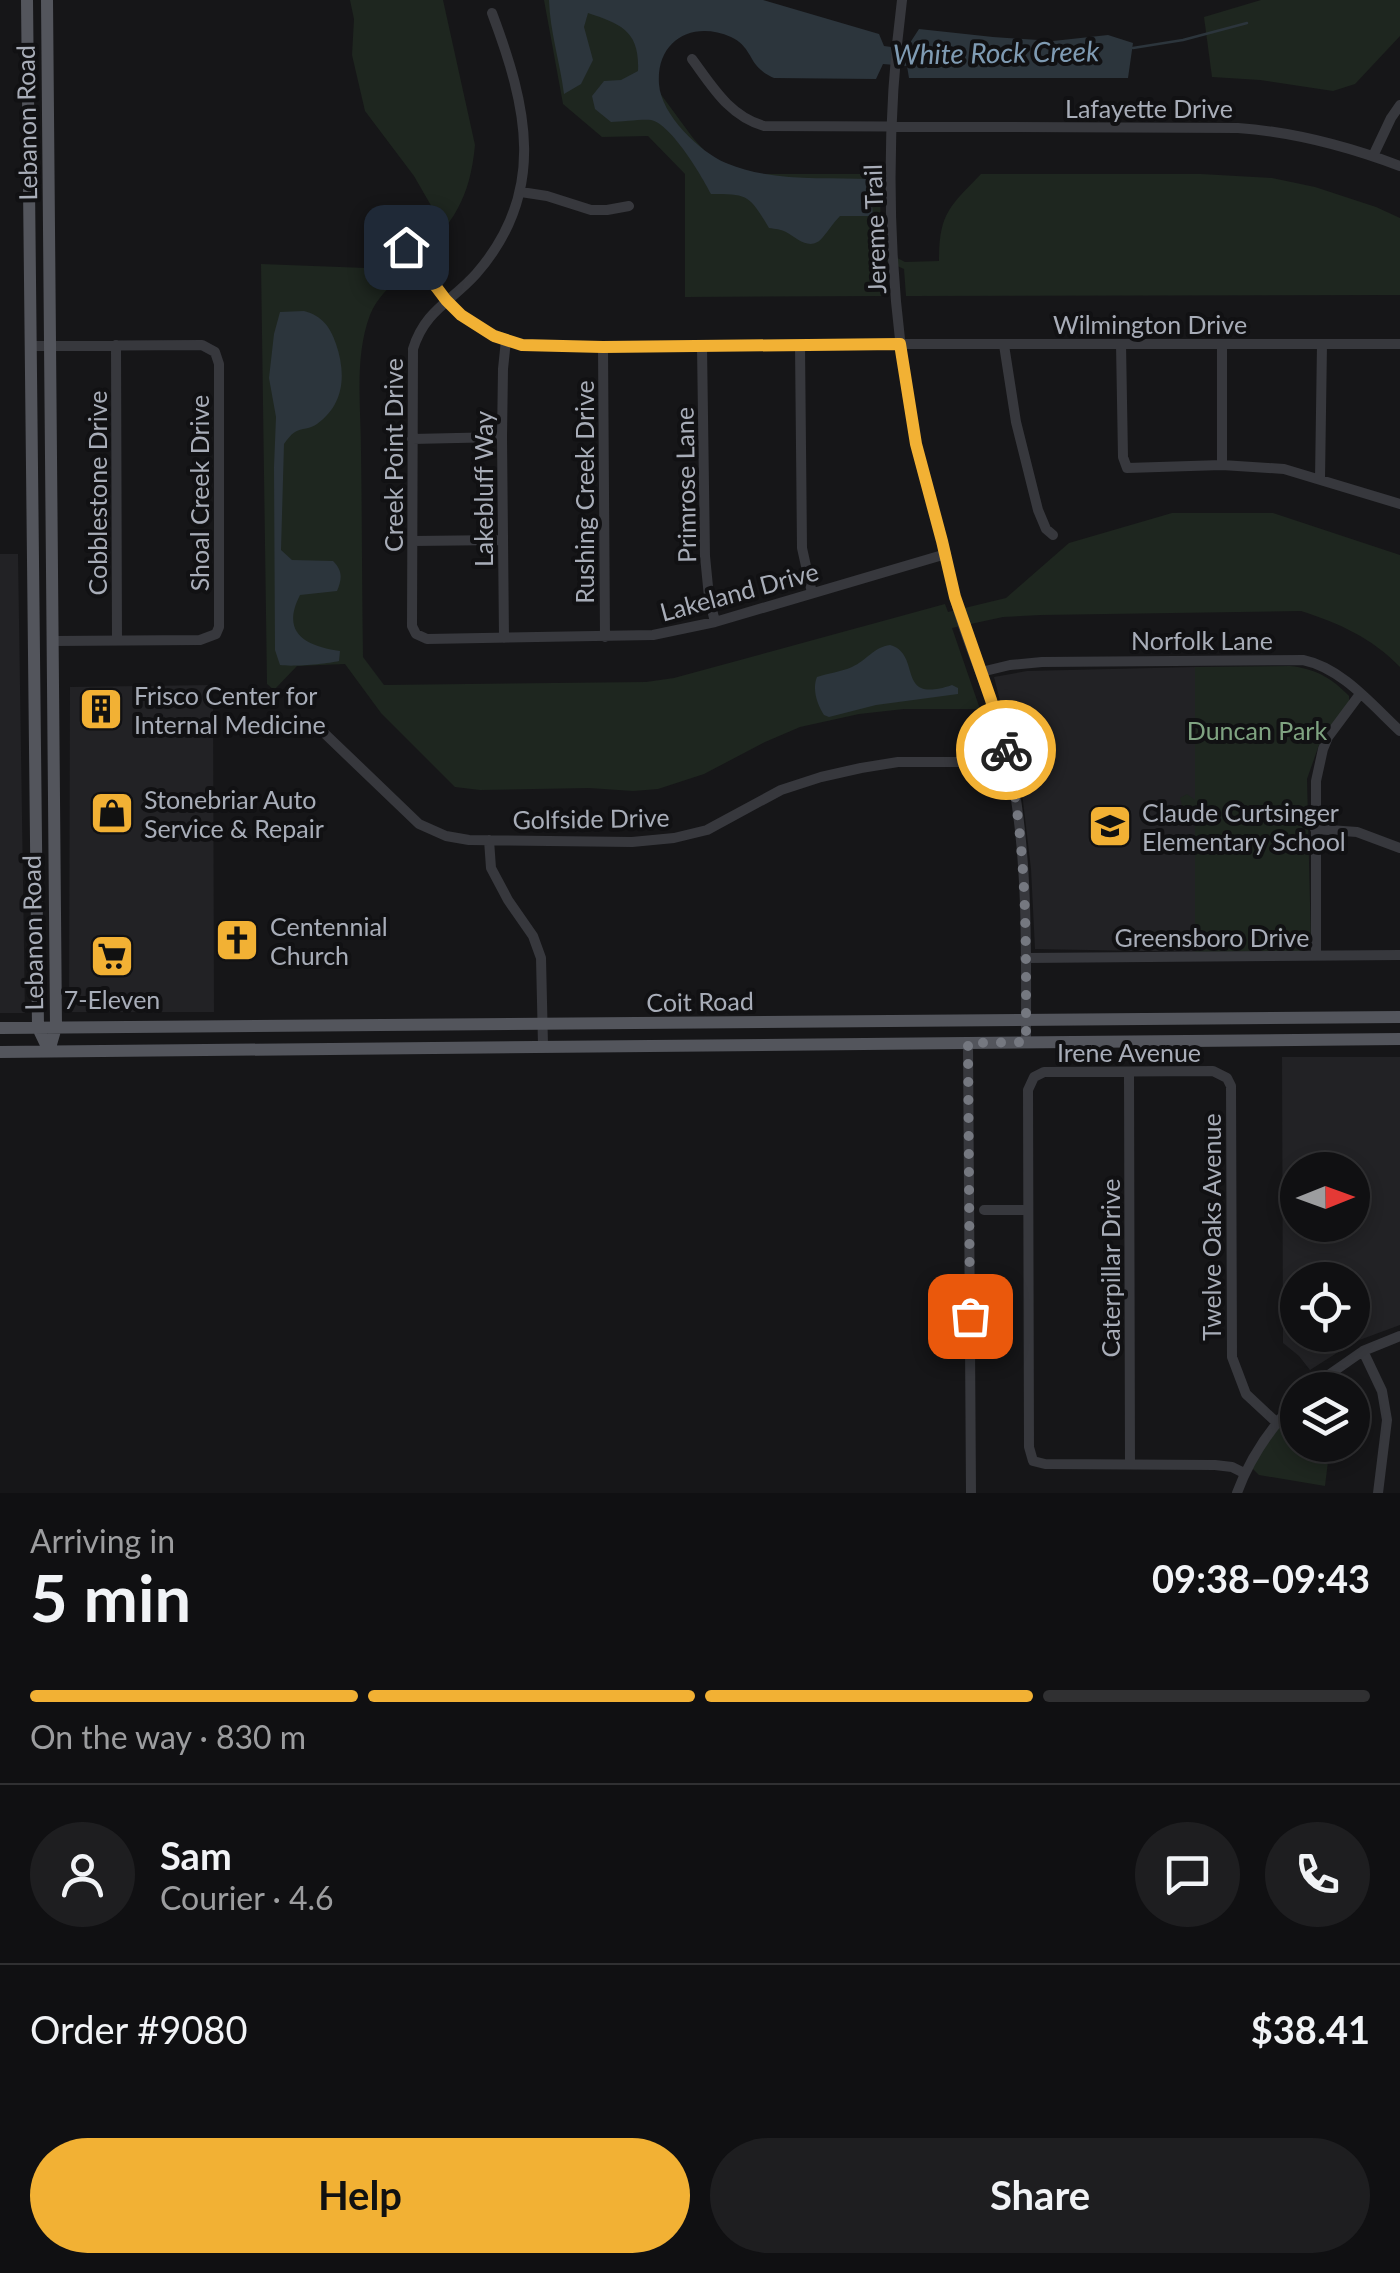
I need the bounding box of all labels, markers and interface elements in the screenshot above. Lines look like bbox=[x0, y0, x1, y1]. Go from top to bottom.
water label: White Rock Creek bbox=[892, 33, 1100, 71]
street label: Lebanon Road bbox=[10, 45, 42, 201]
street label: Lafayette Drive bbox=[1065, 93, 1233, 123]
street label: Jereme Trail bbox=[857, 164, 891, 294]
pin bbox=[364, 205, 449, 290]
icon: home bbox=[379, 220, 434, 275]
street label: Wilmington Drive bbox=[1053, 309, 1247, 339]
street label: Creek Point Drive bbox=[378, 358, 408, 552]
street label: Rushing Creek Drive bbox=[569, 380, 599, 604]
street label: Cobblestone Drive bbox=[82, 391, 112, 595]
street label: Shoal Creek Drive bbox=[184, 395, 214, 591]
street label: Primrose Lane bbox=[669, 407, 701, 563]
street label: Lakebluff Way bbox=[468, 411, 498, 567]
street label: Lakeland Drive bbox=[657, 555, 821, 627]
street label: Norfolk Lane bbox=[1131, 625, 1273, 655]
place label: Frisco Center for Internal Medicine bbox=[134, 680, 326, 739]
building icon: Frisco Center for Internal Medicine bbox=[78, 686, 124, 732]
courier bbox=[956, 700, 1056, 800]
park label: Duncan Park bbox=[1187, 715, 1327, 745]
icon: bike bbox=[979, 723, 1034, 778]
place label: Stonebriar Auto Service & Repair bbox=[144, 784, 324, 843]
shop icon: Stonebriar Auto Service & Repair bbox=[89, 790, 135, 836]
place label: Claude Curtsinger Elementary School bbox=[1142, 797, 1346, 856]
street label: Golfside Drive bbox=[512, 802, 670, 834]
school or university icon: Claude Curtsinger Elementary School bbox=[1087, 803, 1133, 849]
street label: Lebanon Road bbox=[16, 855, 48, 1011]
place label: Centennial Church bbox=[270, 911, 388, 970]
church icon: Centennial Church bbox=[214, 917, 260, 963]
street label: Greensboro Drive bbox=[1115, 922, 1309, 952]
supermarket icon: 7-Eleven bbox=[89, 933, 135, 979]
place label: 7-Eleven bbox=[64, 984, 160, 1014]
street label: Coit Road bbox=[646, 985, 754, 1017]
street label: Irene Avenue bbox=[1057, 1037, 1201, 1067]
street label: Twelve Oaks Avenue bbox=[1196, 1113, 1226, 1341]
north arrow bbox=[1280, 1152, 1370, 1242]
map controls bbox=[1280, 1152, 1370, 1462]
street label: Caterpillar Drive bbox=[1095, 1179, 1125, 1357]
button: locate bbox=[1280, 1262, 1370, 1352]
pin bbox=[928, 1274, 1013, 1359]
icon: bag bbox=[943, 1289, 998, 1344]
button: layers bbox=[1280, 1372, 1370, 1462]
text: Arriving in bbox=[30, 1521, 175, 1560]
text: 09:38–09:43 bbox=[1152, 1555, 1370, 1601]
text: 5 min bbox=[30, 1558, 191, 1636]
text: On the way · 830 m bbox=[30, 1717, 306, 1756]
button: person bbox=[30, 1822, 135, 1927]
button: chat bbox=[1135, 1822, 1240, 1927]
button: phone bbox=[1265, 1822, 1370, 1927]
text: Sam bbox=[160, 1832, 232, 1878]
text: Courier · 4.6 bbox=[160, 1878, 334, 1917]
text: Order #9080 bbox=[30, 2006, 247, 2052]
text: $38.41 bbox=[1251, 2006, 1370, 2052]
button: Help bbox=[30, 2138, 690, 2253]
button: Share bbox=[710, 2138, 1370, 2253]

